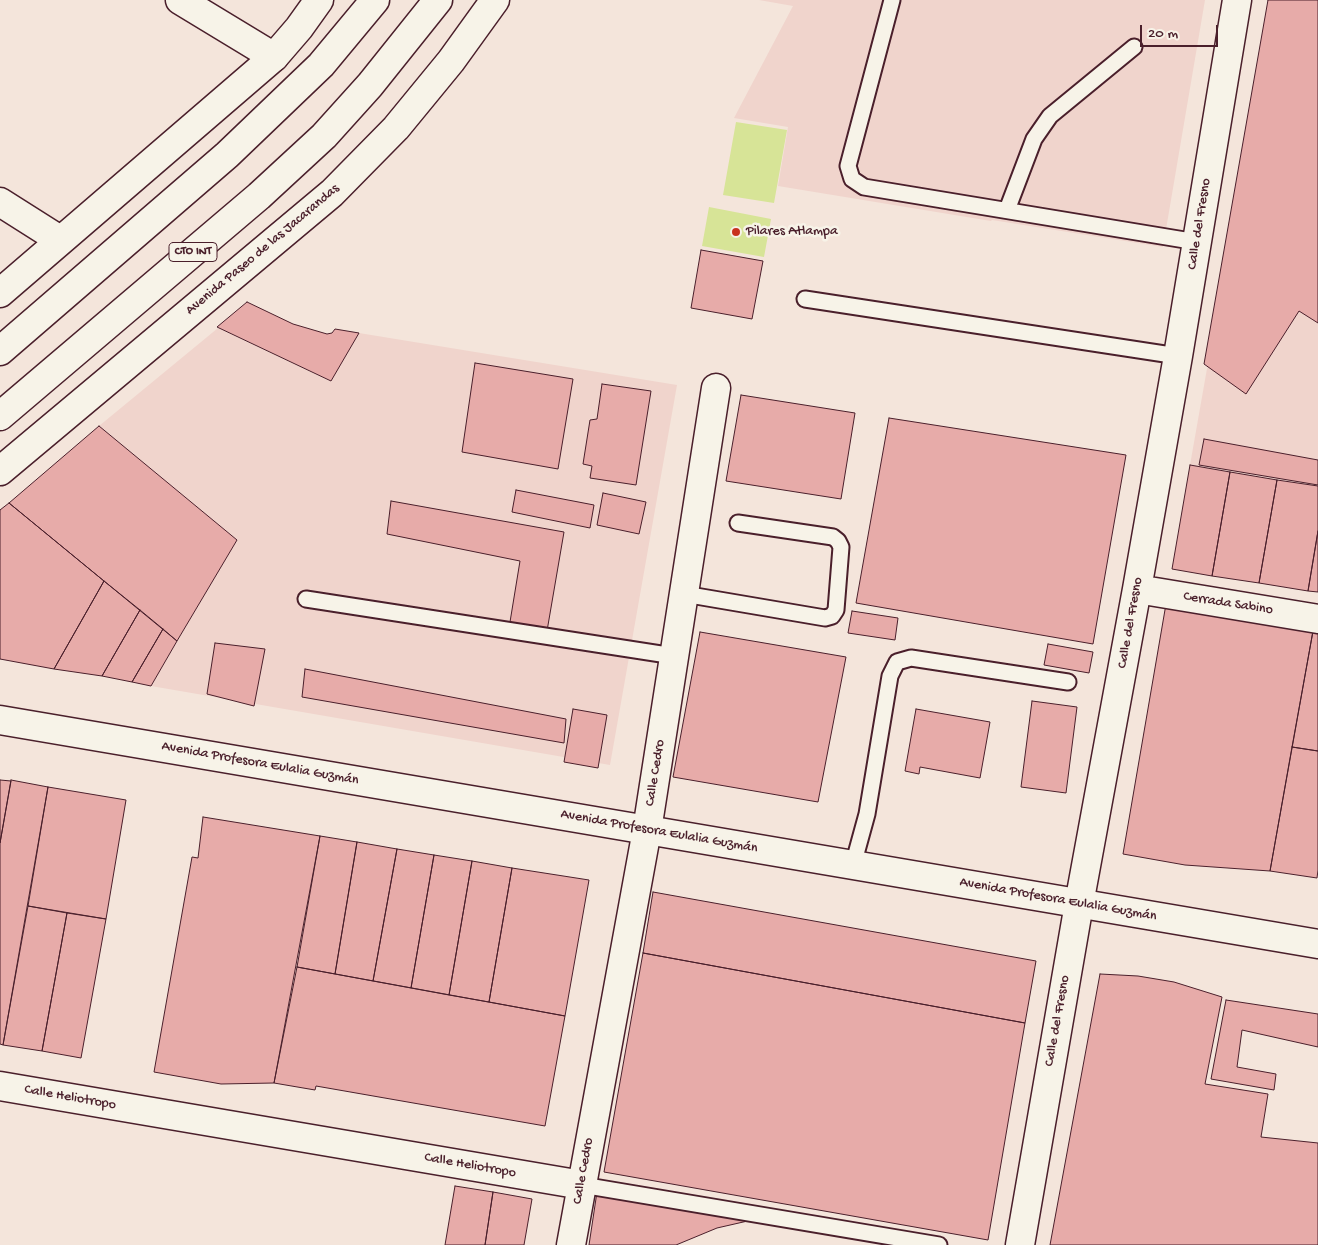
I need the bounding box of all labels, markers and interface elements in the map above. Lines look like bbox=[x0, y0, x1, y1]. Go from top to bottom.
scale bar bbox=[1143, 15, 1220, 47]
text: 20 m bbox=[1148, 25, 1178, 43]
street label: Calle del Fresno bbox=[1184, 177, 1216, 271]
street label: Avenida Paseo de las Jacarandas bbox=[183, 181, 343, 319]
place label: Pilares Atlampa bbox=[746, 224, 838, 240]
marker: Pilares Atlampa bbox=[730, 226, 742, 238]
road number: CTO INT bbox=[169, 242, 217, 262]
street label: Calle del Fresno bbox=[1115, 576, 1147, 670]
street label: Cerrada Sabino bbox=[1182, 589, 1274, 619]
street label: Avenida Profesora Eulalia Guzmán bbox=[160, 738, 360, 790]
street label: Calle Cedro bbox=[642, 738, 670, 808]
street label: Avenida Profesora Eulalia Guzmán bbox=[559, 806, 759, 858]
street label: Avenida Profesora Eulalia Guzmán bbox=[958, 874, 1158, 926]
street label: Calle del Fresno bbox=[1042, 974, 1074, 1068]
street label: Calle Heliotropo bbox=[23, 1082, 117, 1114]
street label: Calle Cedro bbox=[570, 1136, 598, 1206]
street label: Calle Heliotropo bbox=[423, 1150, 517, 1182]

